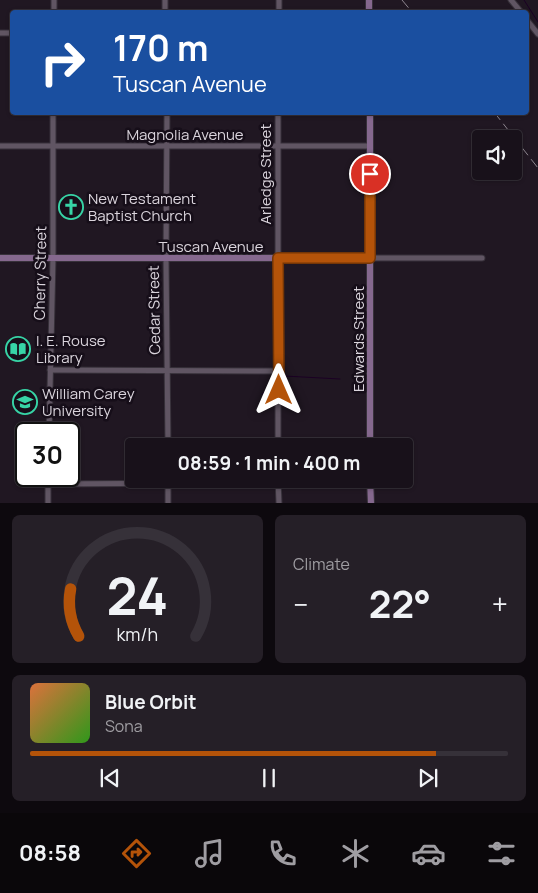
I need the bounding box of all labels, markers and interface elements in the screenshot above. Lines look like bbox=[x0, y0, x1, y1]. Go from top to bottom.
text: 170 m bbox=[113, 24, 209, 72]
icon: right bbox=[30, 30, 95, 95]
text: Tuscan Avenue bbox=[113, 69, 267, 99]
street label: Magnolia Avenue bbox=[126, 124, 244, 145]
street label: Arledge Street bbox=[255, 124, 276, 224]
map controls bbox=[472, 130, 522, 180]
button: sound bbox=[472, 130, 522, 180]
pin bbox=[349, 153, 391, 195]
icon: arrive bbox=[356, 160, 384, 188]
place label: New Testament Baptist Church bbox=[88, 188, 196, 226]
church icon: New Testament Baptist Church bbox=[58, 194, 84, 220]
street label: Cherry Street bbox=[29, 226, 51, 320]
street label: Tuscan Avenue bbox=[159, 236, 264, 257]
street label: Cedar Street bbox=[143, 265, 165, 355]
street label: Edwards Street bbox=[348, 286, 369, 392]
place label: I. E. Rouse Library bbox=[36, 330, 106, 368]
library icon: I. E. Rouse Library bbox=[5, 336, 31, 362]
position arrow bbox=[252, 363, 304, 415]
place label: William Carey University bbox=[42, 383, 135, 421]
school or university icon: William Carey University bbox=[12, 389, 38, 415]
speed limit sign: 30 bbox=[15, 422, 80, 487]
text: 08:59 · 1 min · 400 m bbox=[178, 450, 360, 476]
text: Climate bbox=[293, 553, 350, 575]
text: 24 bbox=[107, 560, 168, 631]
text: 22° bbox=[369, 577, 431, 629]
text: − bbox=[293, 585, 308, 623]
text: + bbox=[492, 585, 508, 623]
text: km/h bbox=[117, 622, 158, 646]
text: Blue Orbit bbox=[105, 689, 197, 715]
text: Sona bbox=[105, 715, 143, 737]
icon: previous bbox=[96, 764, 124, 792]
icon: pause bbox=[255, 764, 283, 792]
icon: next bbox=[414, 764, 442, 792]
icon: directions bbox=[119, 836, 154, 871]
icon: music bbox=[192, 836, 227, 871]
icon: phone bbox=[265, 836, 300, 871]
icon: climate bbox=[338, 836, 373, 871]
icon: car bbox=[411, 836, 446, 871]
icon: filters bbox=[484, 836, 519, 871]
text: 08:58 bbox=[19, 838, 81, 868]

